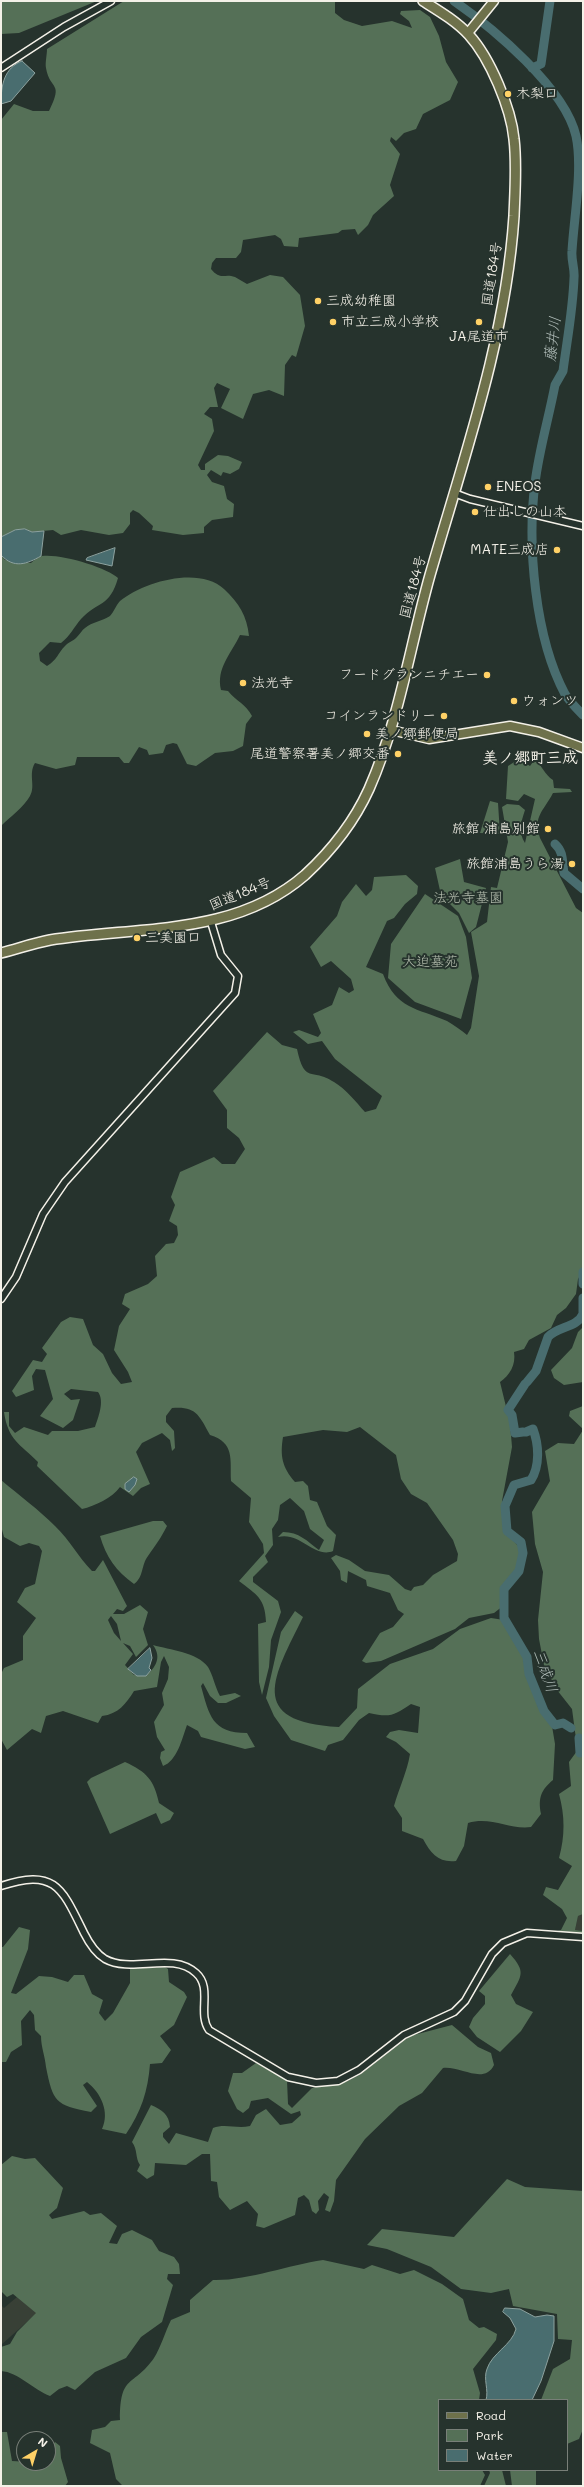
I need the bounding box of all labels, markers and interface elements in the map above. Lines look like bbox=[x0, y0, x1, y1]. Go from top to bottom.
place label: 木梨口 bbox=[516, 86, 558, 102]
marker: 木梨口 bbox=[503, 89, 513, 99]
street label: 国道184号 bbox=[479, 241, 505, 307]
place label: 三成幼稚園 bbox=[326, 293, 396, 309]
marker: 三成幼稚園 bbox=[313, 296, 323, 306]
place label: 市立三成小学校 bbox=[341, 314, 439, 330]
water label: 藤井川 bbox=[541, 316, 565, 362]
marker: 市立三成小学校 bbox=[328, 317, 338, 327]
marker: JA尾道市 bbox=[474, 317, 484, 327]
place label: JA尾道市 bbox=[449, 329, 509, 345]
place label: ENEOS bbox=[496, 479, 541, 495]
marker: ENEOS bbox=[483, 482, 493, 492]
place label: 仕出しの山本 bbox=[483, 504, 567, 520]
marker: 仕出しの山本 bbox=[470, 507, 480, 517]
place label: MATE三成店 bbox=[470, 542, 549, 558]
marker: MATE三成店 bbox=[552, 545, 562, 555]
street label: 国道184号 bbox=[396, 553, 430, 621]
place label: フードグランニチエー bbox=[339, 667, 479, 683]
marker: フードグランニチエー bbox=[482, 670, 492, 680]
place label: 法光寺 bbox=[251, 675, 293, 691]
marker: 法光寺 bbox=[238, 678, 248, 688]
place label: ウォンツ bbox=[522, 693, 578, 709]
marker: ウォンツ bbox=[509, 696, 519, 706]
place label: コインランドリー bbox=[324, 708, 436, 724]
marker: コインランドリー bbox=[439, 711, 449, 721]
place label: 美ノ郷郵便局 bbox=[375, 726, 459, 742]
marker: 美ノ郷郵便局 bbox=[362, 729, 372, 739]
place label: 尾道警察署美ノ郷交番 bbox=[250, 746, 390, 762]
district label: 美ノ郷町三成 bbox=[482, 748, 578, 768]
marker: 尾道警察署美ノ郷交番 bbox=[393, 749, 403, 759]
place label: 旅館 浦島別館 bbox=[452, 821, 540, 837]
marker: 旅館 浦島別館 bbox=[543, 824, 553, 834]
place label: 旅館浦島うら湯 bbox=[466, 856, 564, 872]
marker: 旅館浦島うら湯 bbox=[567, 859, 577, 869]
street label: 国道184号 bbox=[207, 874, 273, 914]
park label: 法光寺墓園 bbox=[433, 890, 503, 906]
place label: 三美園口 bbox=[145, 930, 201, 946]
marker: 三美園口 bbox=[132, 933, 142, 943]
park label: 大迫墓苑 bbox=[402, 954, 458, 970]
water label: 三成川 bbox=[529, 1647, 561, 1695]
legend bbox=[438, 2399, 568, 2471]
text: Road bbox=[476, 2407, 506, 2423]
text: Park bbox=[476, 2427, 503, 2443]
north arrow bbox=[16, 2431, 56, 2471]
text: N bbox=[35, 2433, 51, 2450]
text: Water bbox=[476, 2447, 513, 2463]

